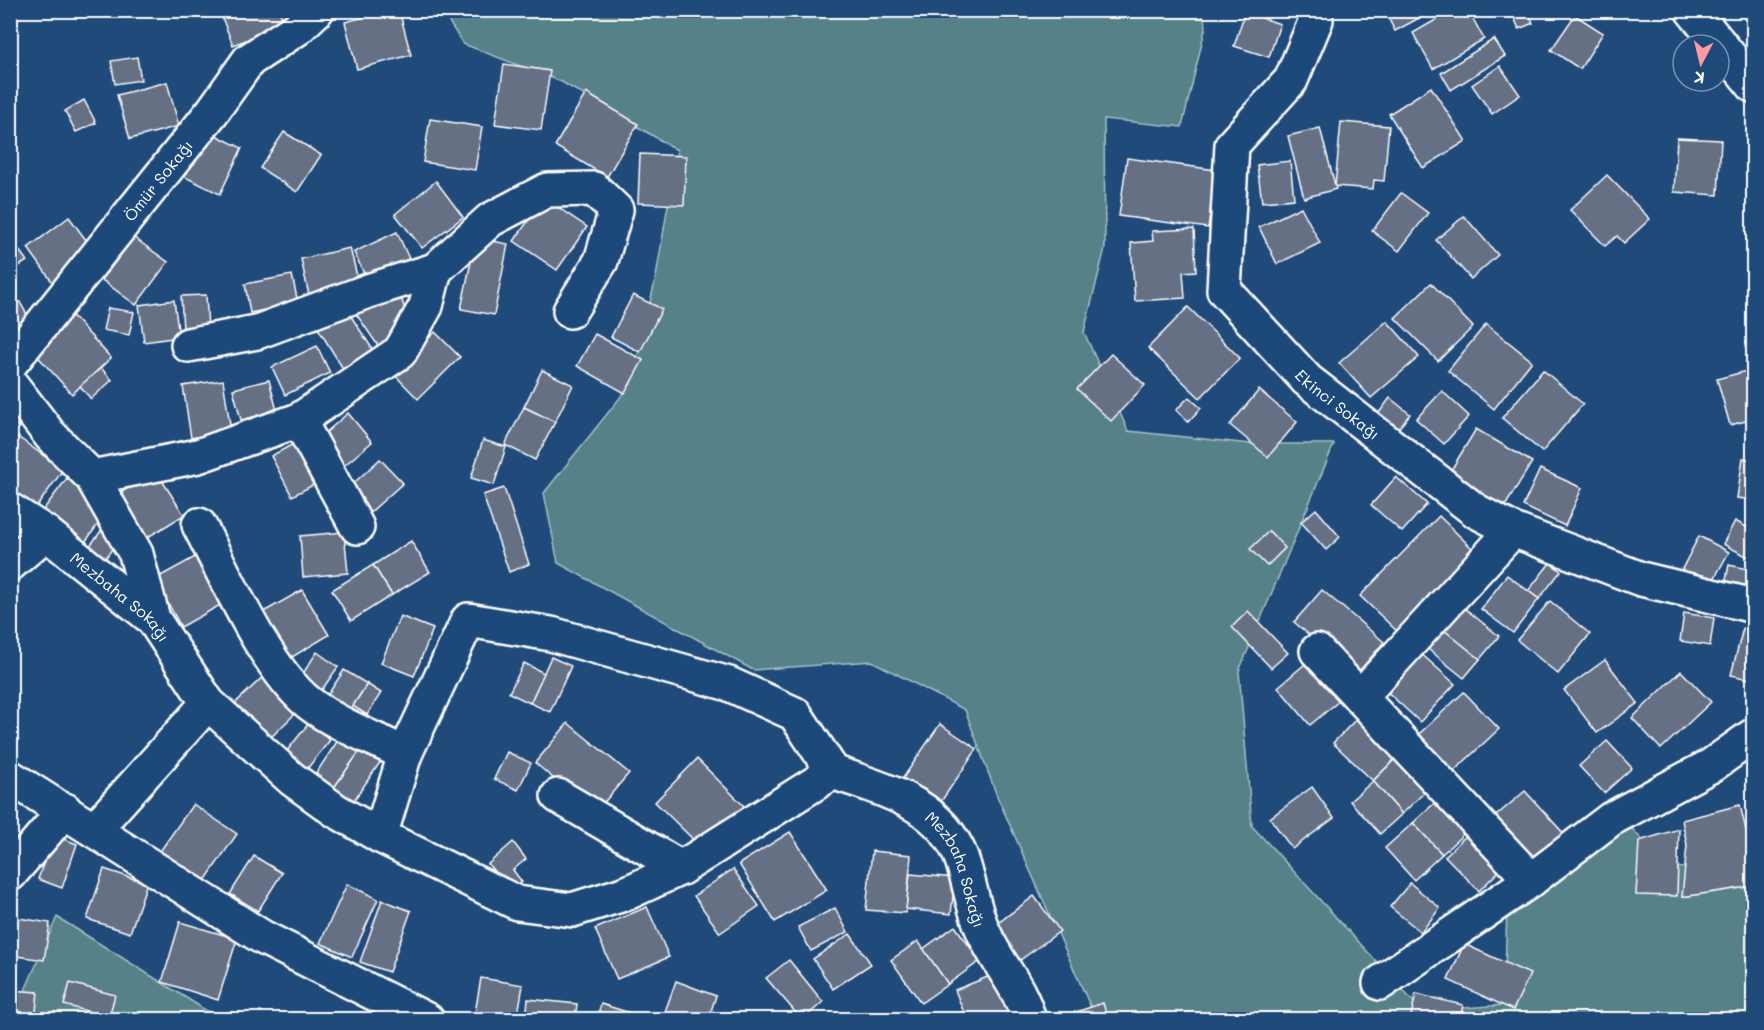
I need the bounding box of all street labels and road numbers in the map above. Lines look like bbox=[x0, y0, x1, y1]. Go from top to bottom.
street label: Ömür Sokağı bbox=[119, 135, 197, 225]
street label: Ekinci Sokağı bbox=[1291, 364, 1385, 444]
street label: Mezbaha Sokağı bbox=[66, 547, 175, 645]
street label: Mezbaha Sokağı bbox=[921, 806, 991, 930]

